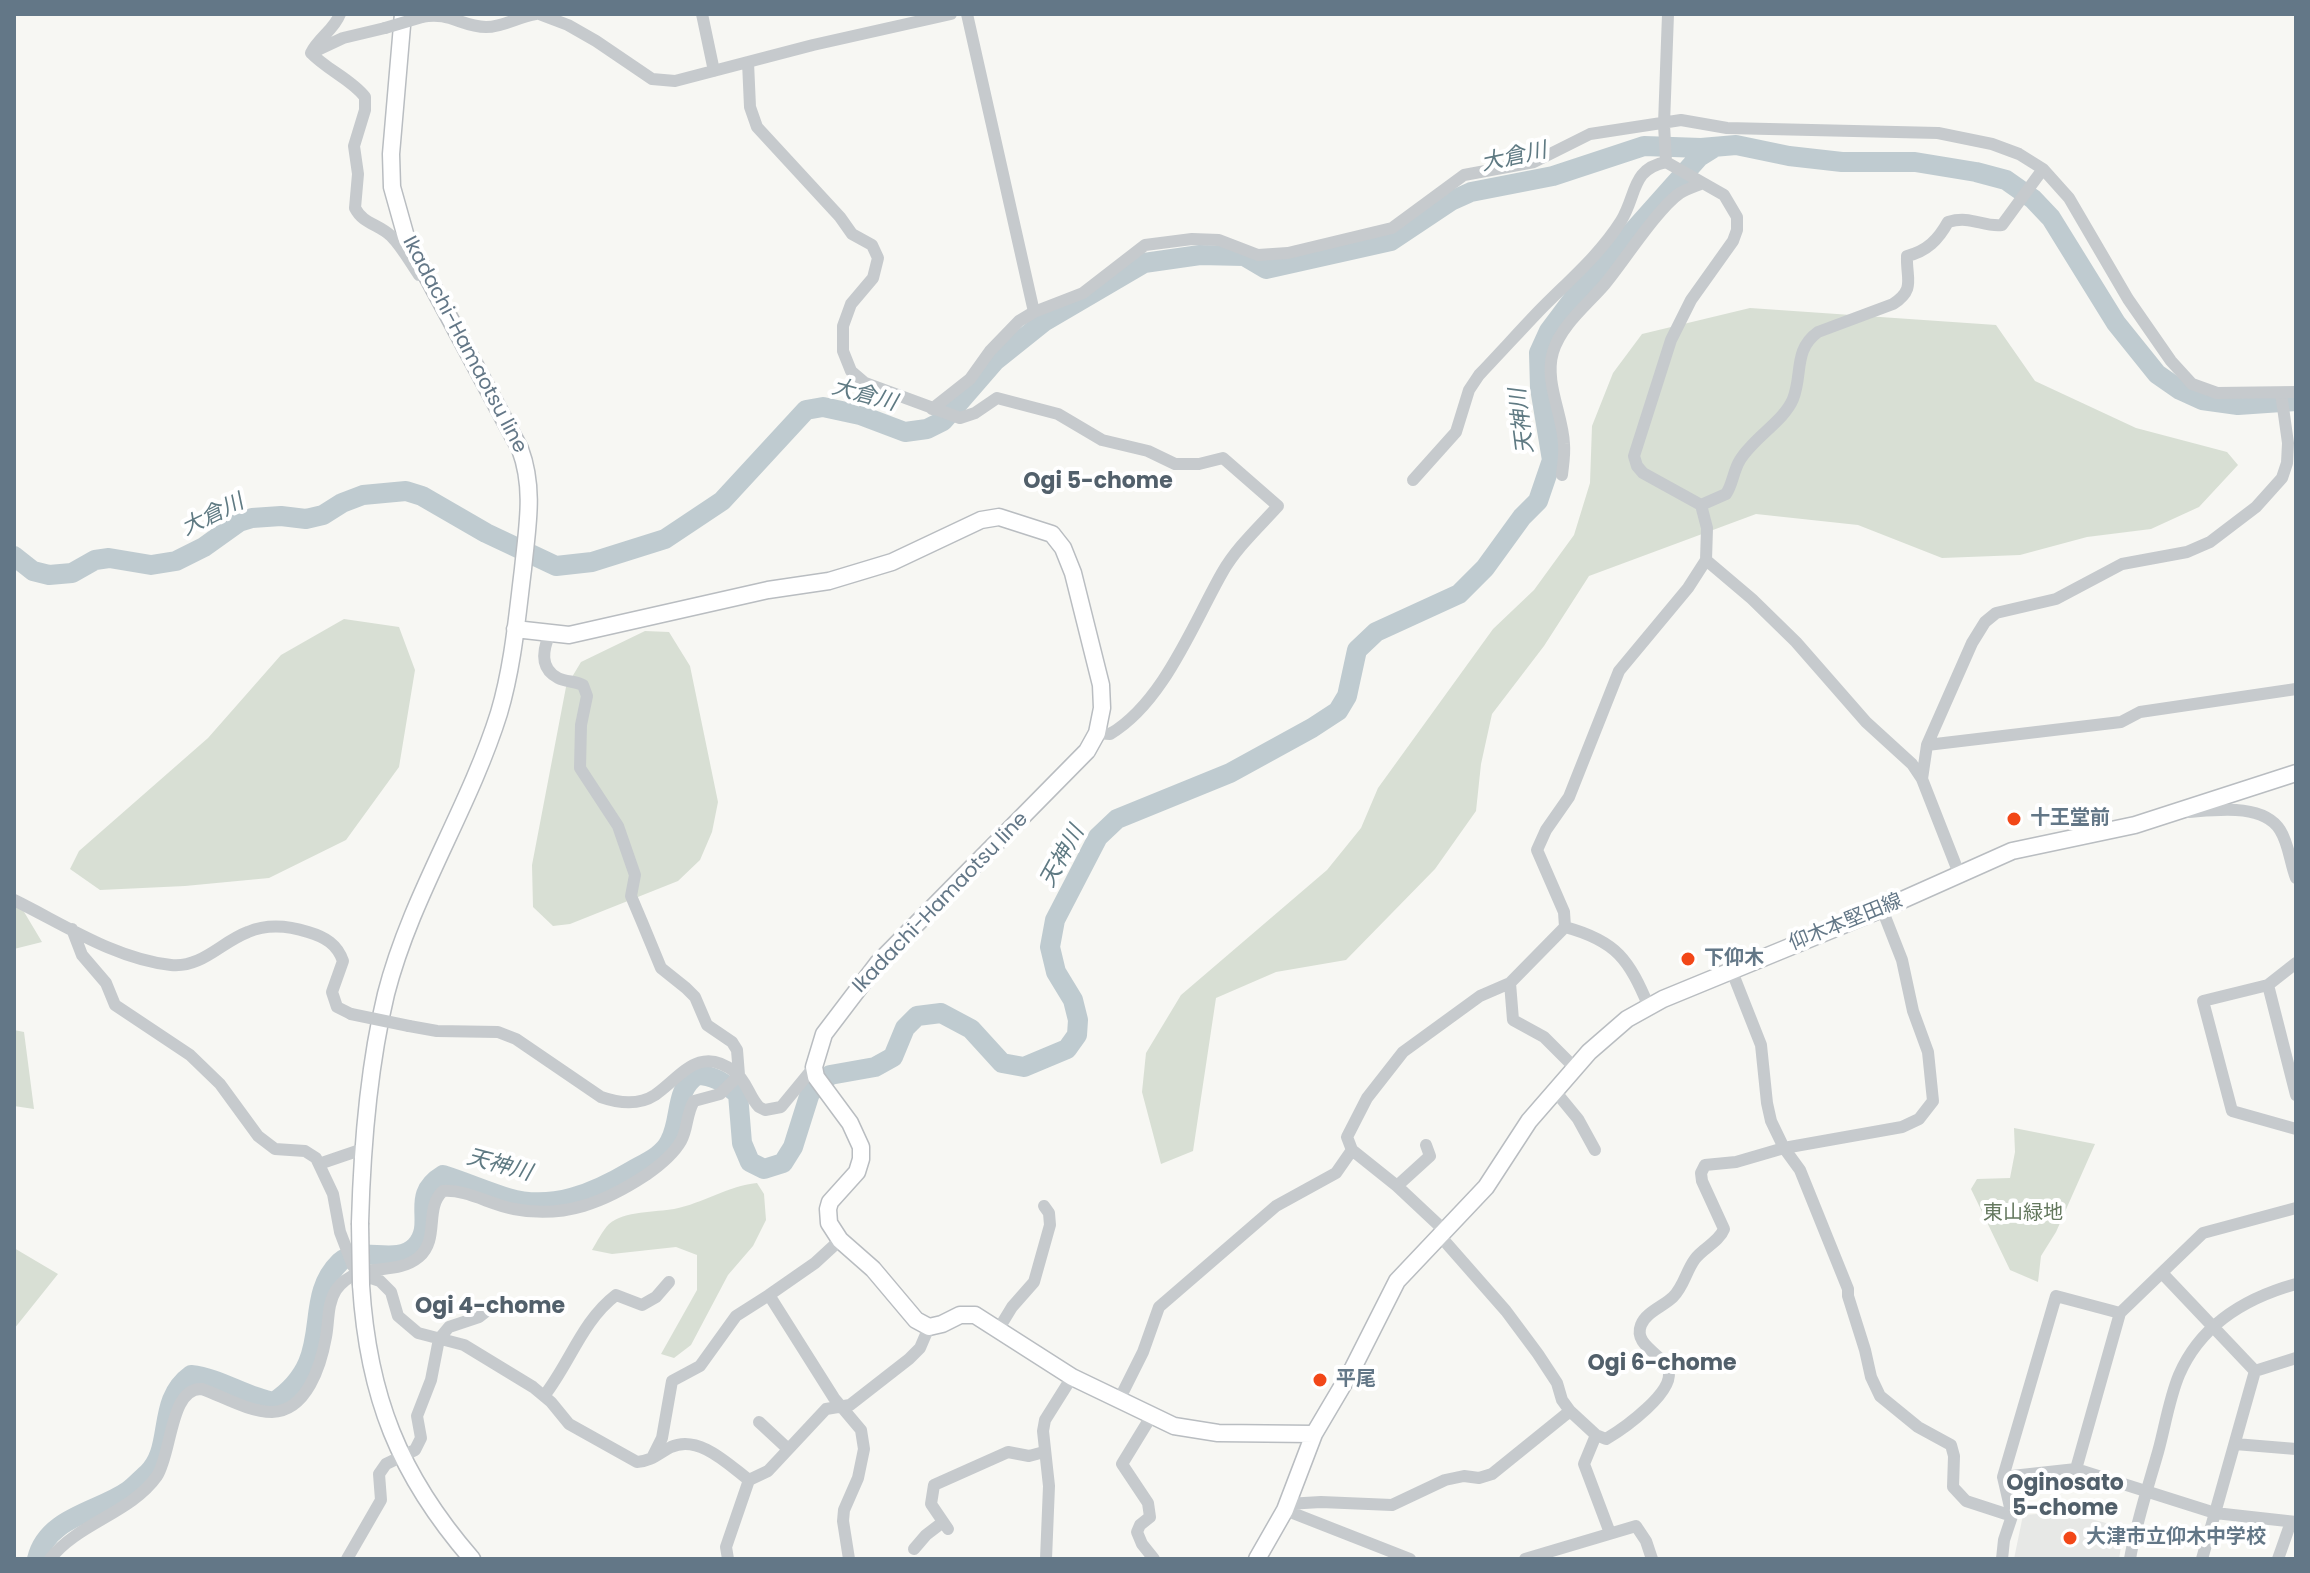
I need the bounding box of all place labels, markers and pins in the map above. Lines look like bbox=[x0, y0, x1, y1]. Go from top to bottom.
place label: 十王堂前 bbox=[2030, 807, 2110, 831]
marker: 十王堂前 bbox=[2005, 810, 2023, 828]
place label: 下仰木 bbox=[1704, 947, 1764, 971]
marker: 下仰木 bbox=[1679, 950, 1697, 968]
place label: 平尾 bbox=[1336, 1368, 1376, 1392]
marker: 平尾 bbox=[1311, 1371, 1329, 1389]
place label: 大津市立仰木中学校 bbox=[2086, 1526, 2266, 1550]
marker: 大津市立仰木中学校 bbox=[2061, 1529, 2079, 1547]

